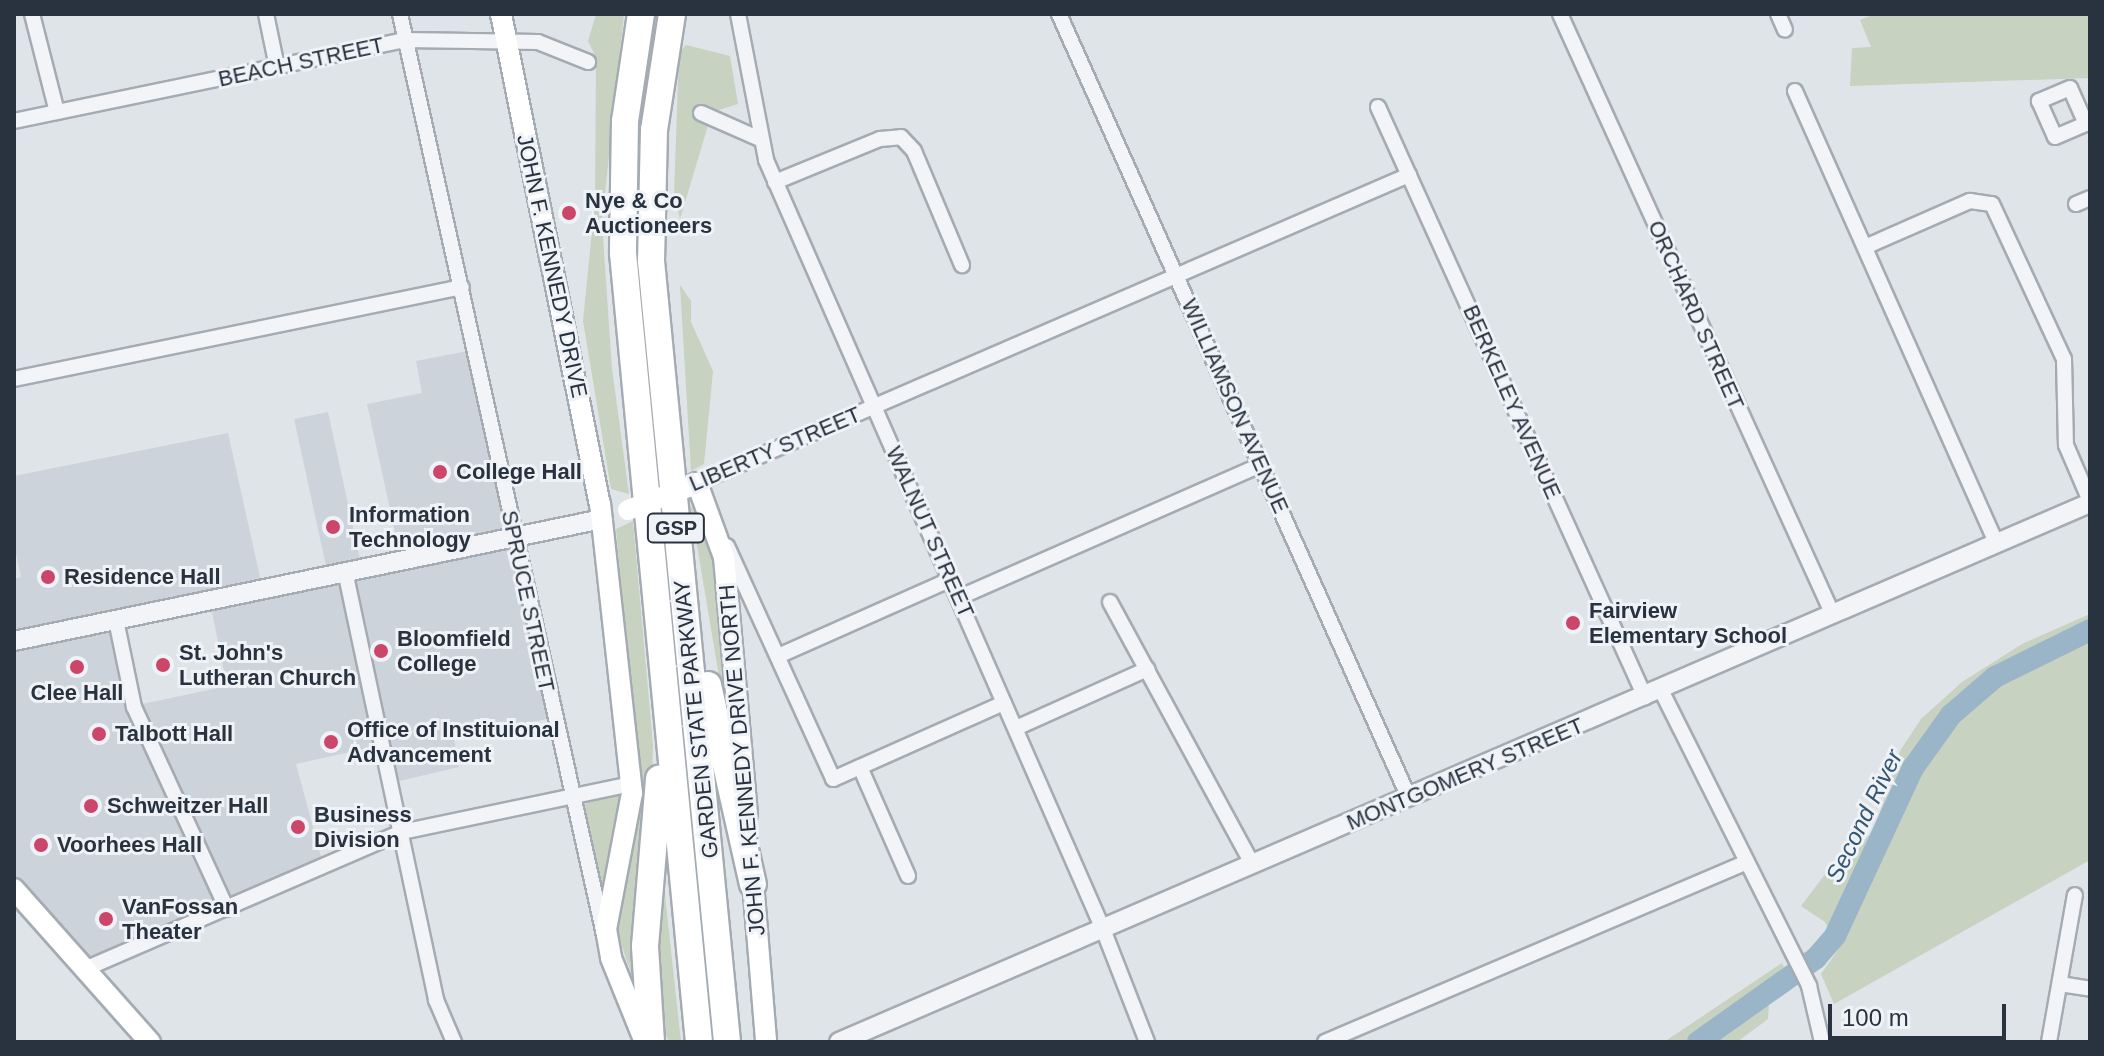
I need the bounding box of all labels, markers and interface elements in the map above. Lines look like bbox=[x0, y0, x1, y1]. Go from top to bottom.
street label: BEACH STREET bbox=[216, 32, 386, 92]
street label: JOHN F. KENNEDY DRIVE bbox=[511, 132, 593, 400]
place label: Nye & Co Auctioneers bbox=[585, 187, 712, 238]
marker: Nye & Co Auctioneers bbox=[560, 204, 578, 222]
street label: ORCHARD STREET bbox=[1642, 216, 1750, 414]
street label: WILLIAMSON AVENUE bbox=[1176, 294, 1294, 518]
street label: BERKELEY AVENUE bbox=[1457, 300, 1567, 504]
street label: LIBERTY STREET bbox=[685, 401, 865, 497]
street label: WALNUT STREET bbox=[880, 442, 980, 622]
place label: College Hall bbox=[456, 459, 582, 485]
marker: College Hall bbox=[431, 463, 449, 481]
place label: Information Technology bbox=[349, 501, 471, 552]
street label: SPRUCE STREET bbox=[496, 508, 560, 694]
road number: GSP bbox=[646, 512, 706, 544]
marker: Information Technology bbox=[324, 518, 342, 536]
place label: Residence Hall bbox=[64, 564, 221, 590]
marker: Residence Hall bbox=[39, 568, 57, 586]
street label: GARDEN STATE PARKWAY bbox=[668, 578, 724, 860]
street label: JOHN F. KENNEDY DRIVE NORTH bbox=[713, 583, 771, 937]
place label: Fairview Elementary School bbox=[1589, 597, 1787, 648]
marker: Fairview Elementary School bbox=[1564, 614, 1582, 632]
place label: Bloomfield College bbox=[397, 625, 511, 676]
place label: St. John's Lutheran Church bbox=[179, 639, 356, 690]
marker: Bloomfield College bbox=[372, 642, 390, 660]
marker: St. John's Lutheran Church bbox=[154, 656, 172, 674]
marker: Clee Hall bbox=[68, 658, 86, 676]
place label: Clee Hall bbox=[31, 680, 123, 706]
street label: MONTGOMERY STREET bbox=[1342, 712, 1588, 836]
place label: Office of Instituional Advancement bbox=[347, 716, 560, 768]
place label: Talbott Hall bbox=[115, 721, 233, 747]
marker: Talbott Hall bbox=[90, 725, 108, 743]
marker: Office of Instituional Advancement bbox=[322, 733, 340, 751]
water label: Second River bbox=[1819, 745, 1909, 887]
place label: Schweitzer Hall bbox=[107, 793, 268, 819]
marker: Schweitzer Hall bbox=[82, 797, 100, 815]
place label: Business Division bbox=[314, 801, 412, 852]
marker: Business Division bbox=[289, 818, 307, 836]
place label: Voorhees Hall bbox=[57, 832, 202, 858]
marker: Voorhees Hall bbox=[32, 836, 50, 854]
place label: VanFossan Theater bbox=[122, 893, 238, 944]
marker: VanFossan Theater bbox=[97, 910, 115, 928]
scale bar bbox=[1832, 988, 2010, 1038]
text: 100 m bbox=[1842, 1004, 1909, 1031]

